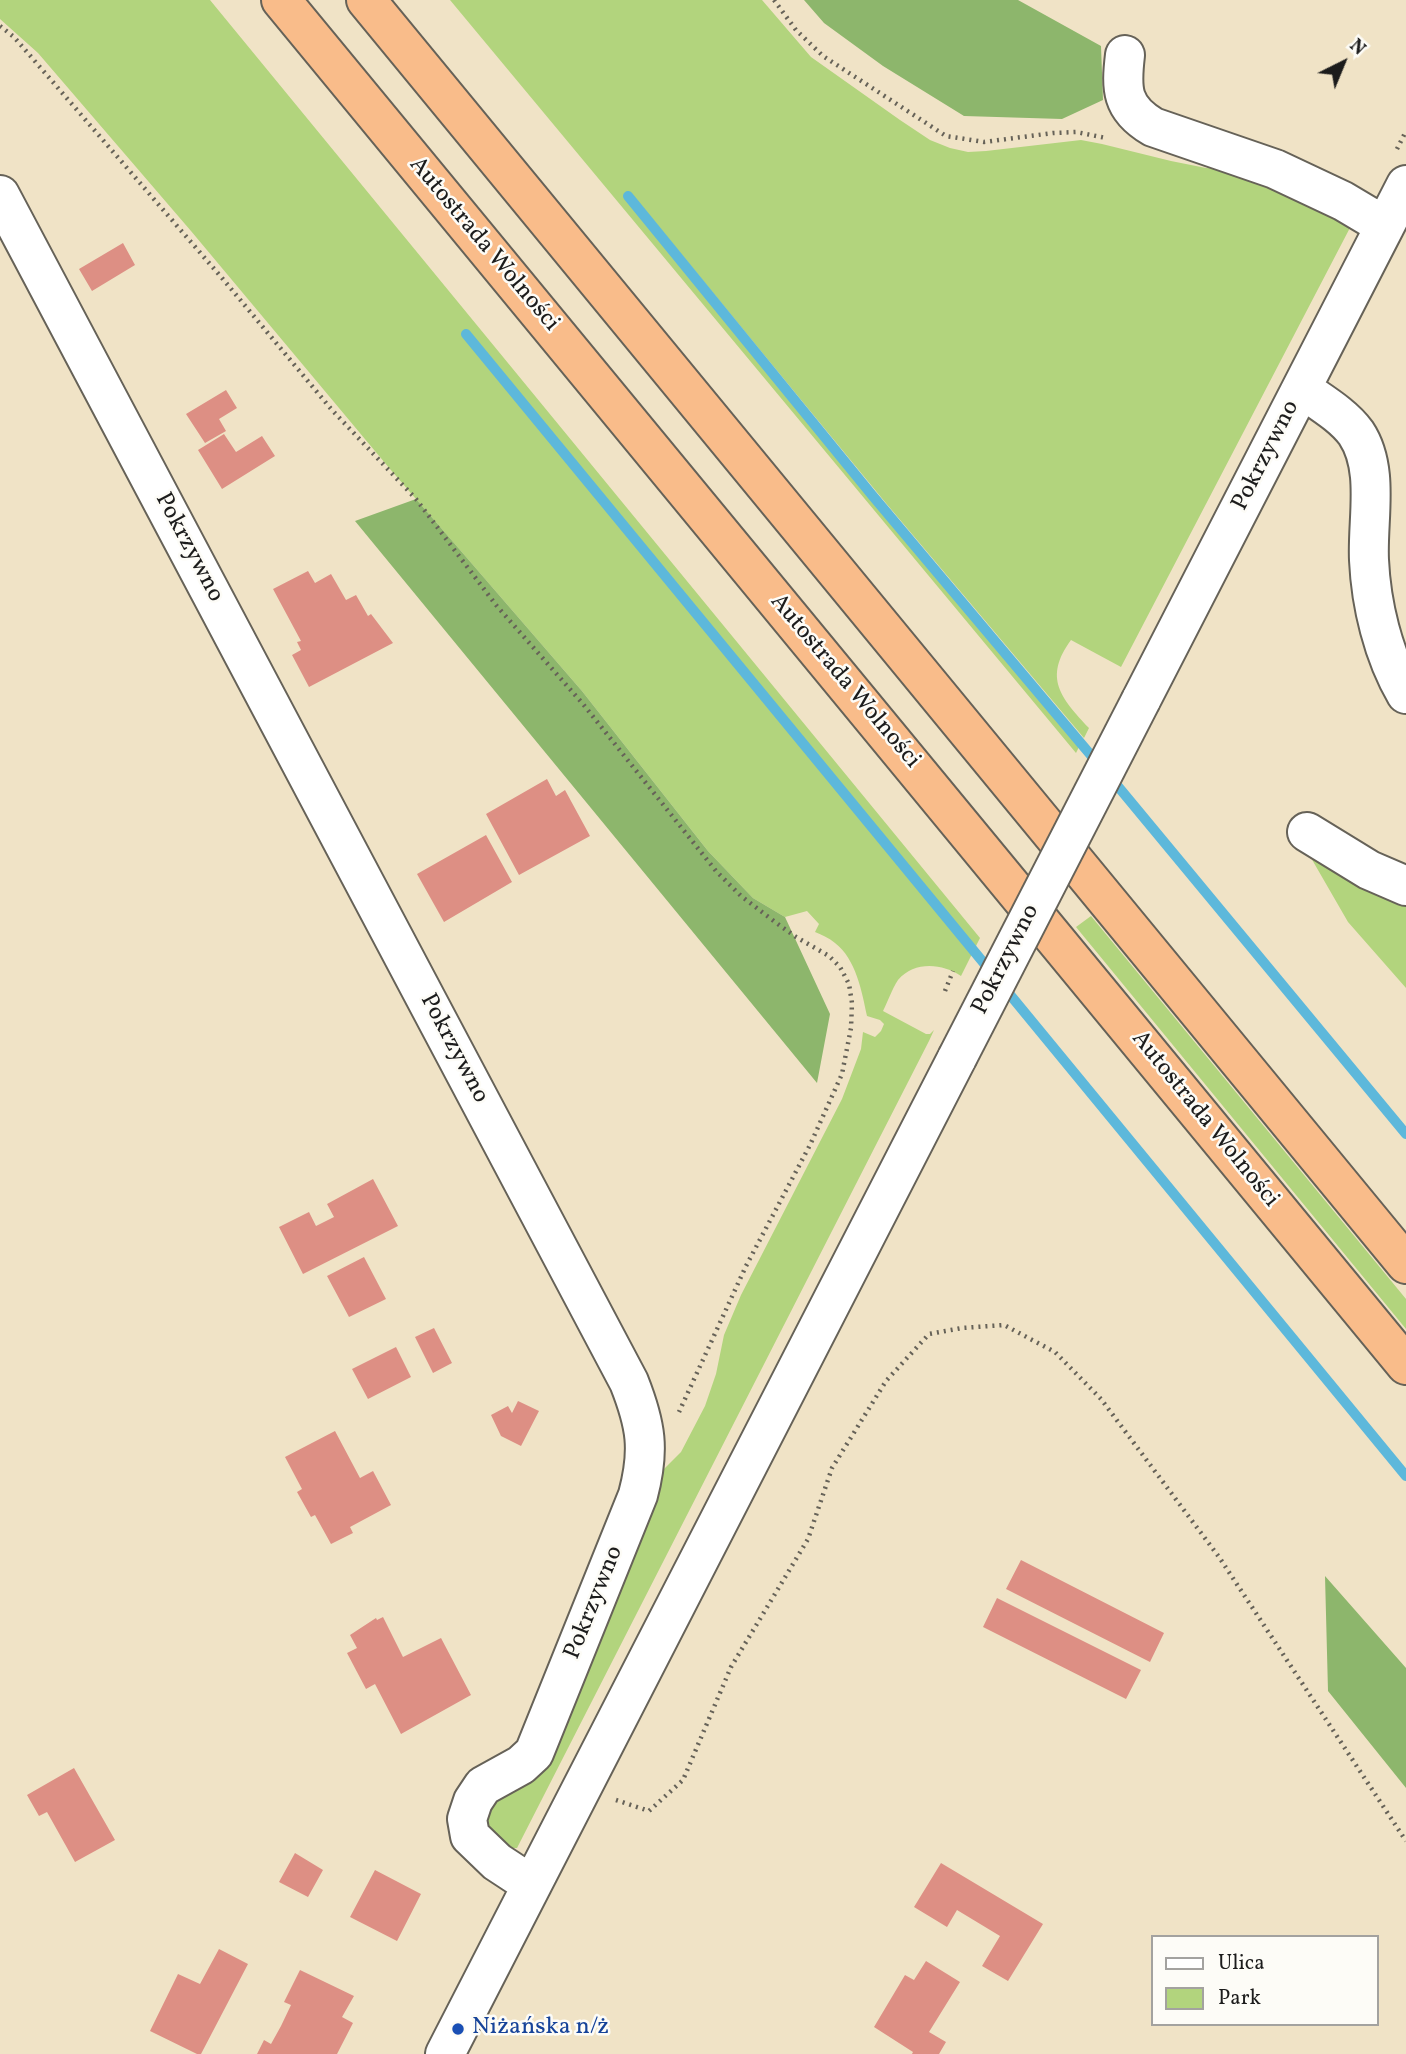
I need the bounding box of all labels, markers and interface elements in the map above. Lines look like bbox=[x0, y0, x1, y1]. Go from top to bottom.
north arrow bbox=[1308, 28, 1378, 98]
text: N bbox=[1343, 33, 1371, 62]
street label: Autostrada Wolności bbox=[402, 152, 564, 338]
street label: Pokrzywno bbox=[1227, 396, 1307, 516]
street label: Pokrzywno bbox=[147, 488, 229, 608]
street label: Autostrada Wolności bbox=[763, 589, 925, 775]
street label: Pokrzywno bbox=[967, 900, 1047, 1020]
street label: Pokrzywno bbox=[412, 989, 494, 1109]
street label: Autostrada Wolności bbox=[1124, 1026, 1284, 1214]
street label: Pokrzywno bbox=[559, 1542, 631, 1664]
legend bbox=[1150, 1935, 1378, 2026]
text: Ulica bbox=[1218, 1949, 1265, 1978]
text: Park bbox=[1218, 1984, 1261, 2013]
place label: Niżańska n/ż bbox=[472, 2015, 609, 2043]
marker: Niżańska n/ż bbox=[450, 2021, 466, 2037]

